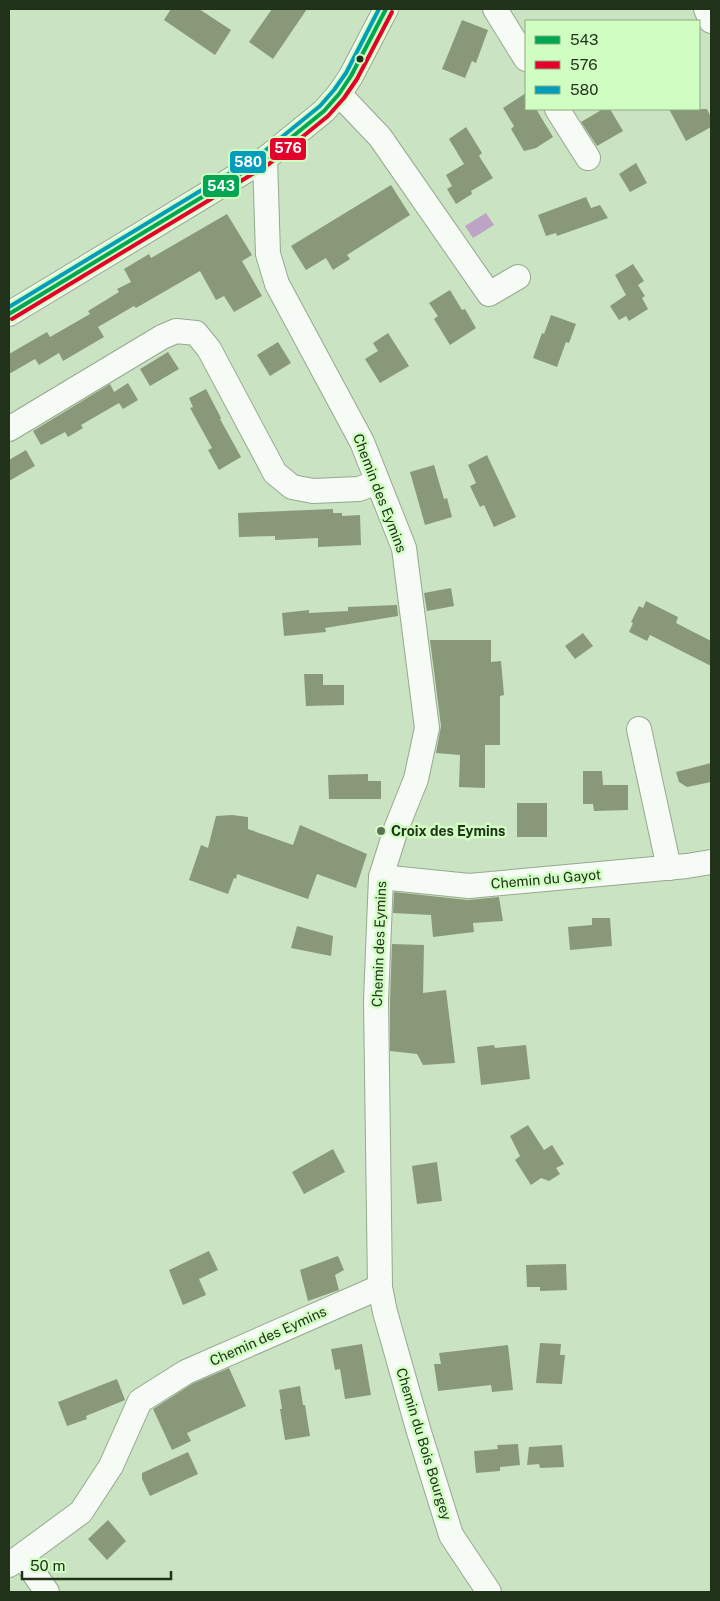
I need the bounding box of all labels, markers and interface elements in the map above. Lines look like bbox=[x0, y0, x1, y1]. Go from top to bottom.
legend bbox=[525, 20, 700, 110]
text: 543 bbox=[570, 31, 599, 48]
unlabelled marker bbox=[355, 54, 365, 64]
text: 576 bbox=[570, 56, 598, 73]
text: 580 bbox=[570, 81, 598, 98]
line badge: 576 bbox=[269, 137, 307, 161]
text: 576 bbox=[274, 140, 302, 156]
line badge: 580 bbox=[229, 150, 267, 174]
text: 580 bbox=[234, 154, 262, 170]
line badge: 543 bbox=[202, 174, 240, 198]
text: 543 bbox=[207, 178, 235, 194]
street label: Chemin des Eymins bbox=[350, 431, 410, 555]
place label: Croix des Eymins bbox=[391, 823, 505, 839]
marker: Croix des Eymins bbox=[375, 825, 387, 837]
street label: Chemin du Gayot bbox=[490, 866, 602, 892]
street label: Chemin des Eymins bbox=[369, 881, 389, 1007]
street label: Chemin des Eymins bbox=[207, 1303, 329, 1369]
street label: Chemin du Bois Bourgey bbox=[393, 1366, 455, 1523]
scale bar bbox=[22, 1548, 171, 1580]
text: 50 m bbox=[30, 1557, 65, 1574]

